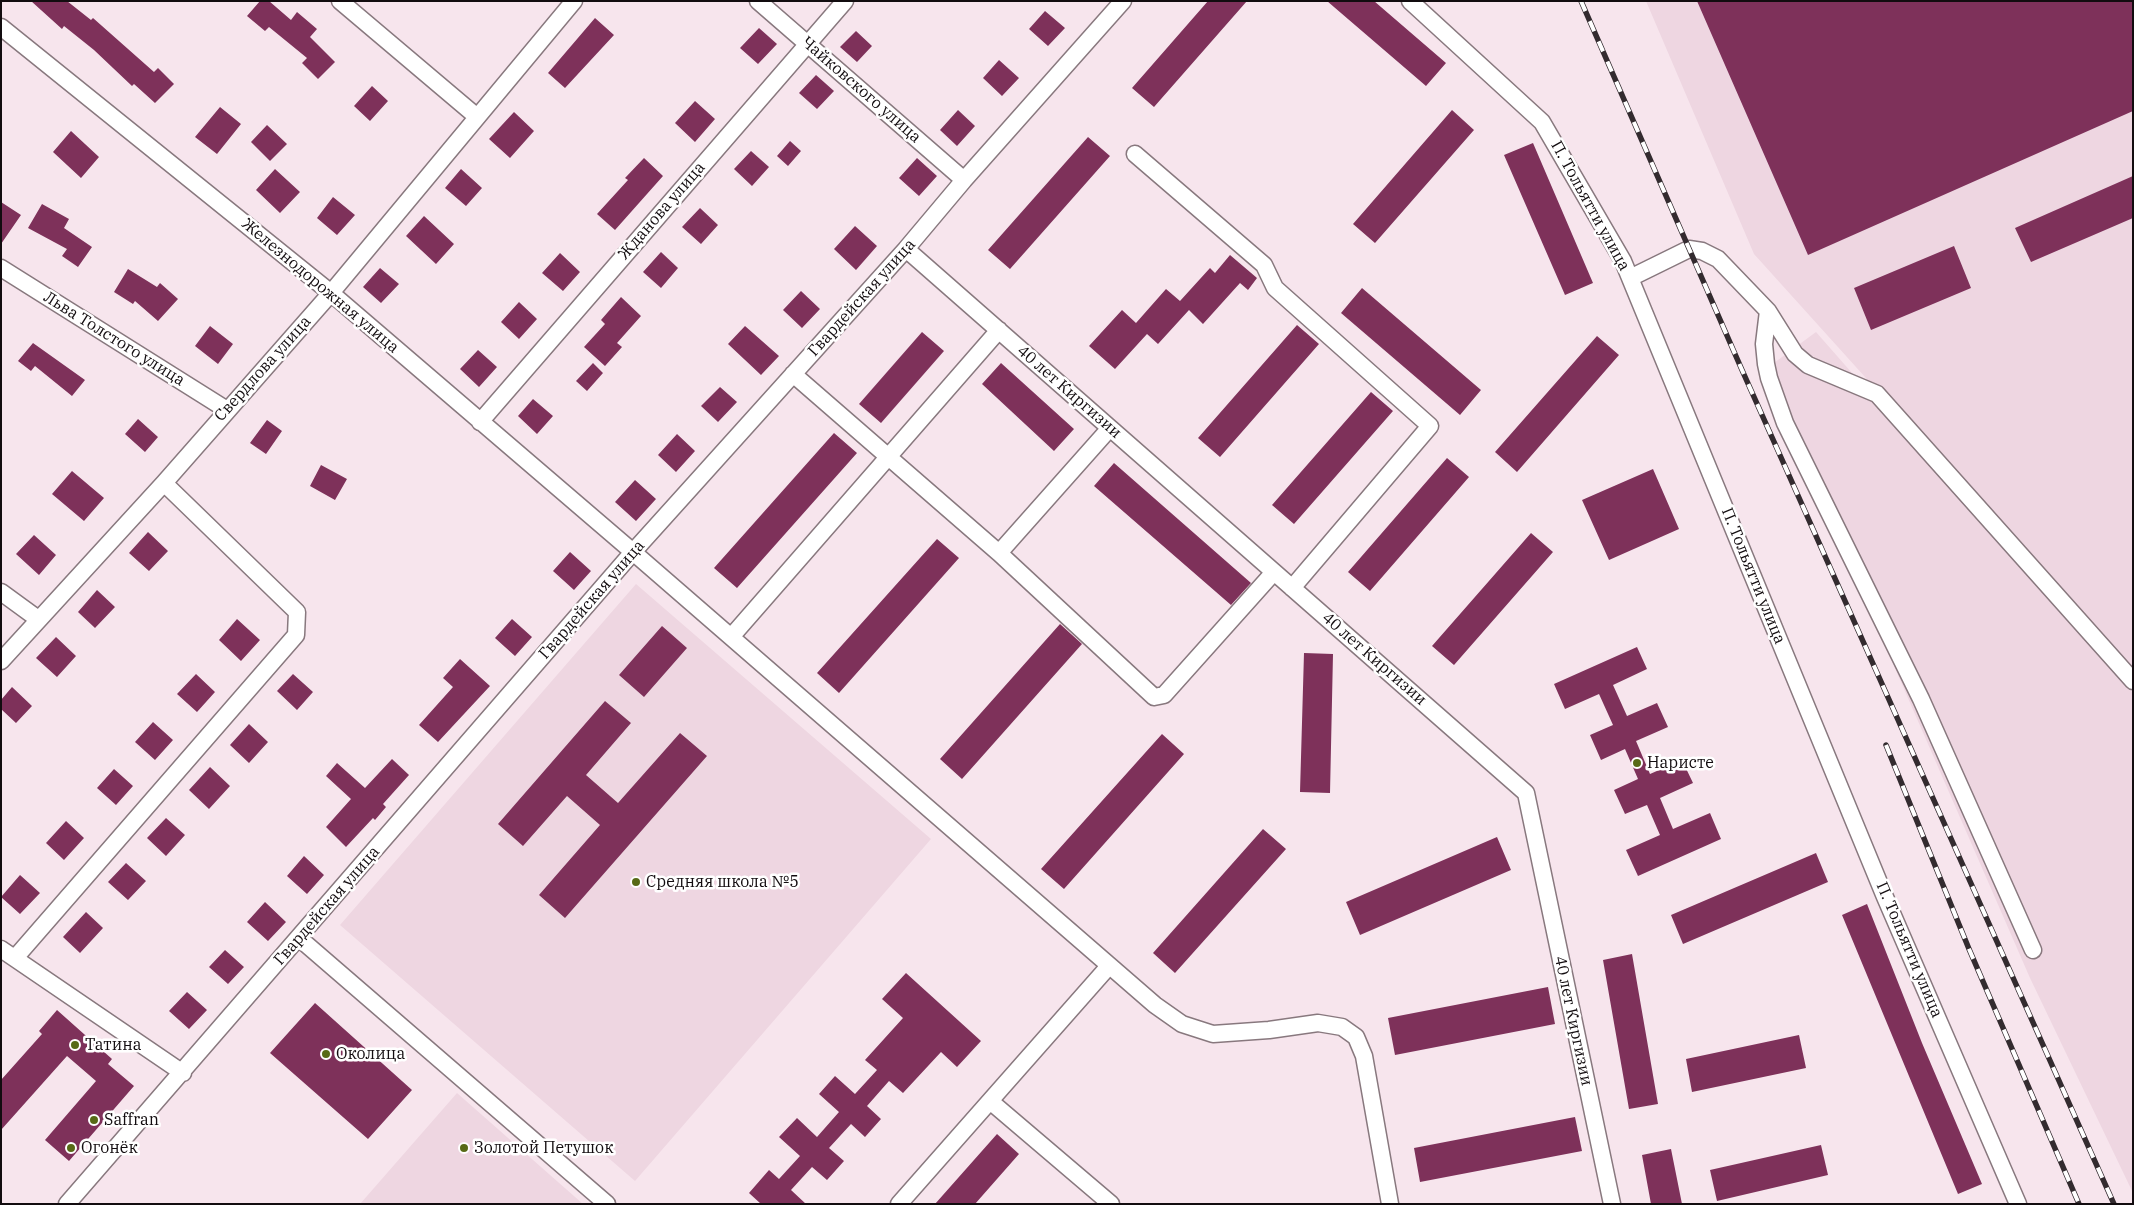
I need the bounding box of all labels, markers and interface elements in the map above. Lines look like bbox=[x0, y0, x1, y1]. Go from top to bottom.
street label: Чайковского улица bbox=[797, 33, 925, 147]
street label: П. Тольятти улица bbox=[1546, 138, 1634, 274]
street label: Жданова улица bbox=[614, 158, 710, 264]
street label: Железнодорожная улица bbox=[238, 215, 402, 357]
street label: Гвардейская улица bbox=[804, 235, 920, 361]
street label: Льва Толстого улица bbox=[40, 288, 188, 390]
street label: Свердлова улица bbox=[211, 312, 315, 426]
street label: 40 лет Киргизии bbox=[1013, 341, 1125, 443]
street label: П. Тольятти улица bbox=[1717, 505, 1789, 647]
street label: Гвардейская улица bbox=[535, 537, 649, 663]
street label: 40 лет Киргизии bbox=[1318, 608, 1430, 710]
place label: Наристе bbox=[1647, 753, 1714, 773]
marker: Наристе bbox=[1631, 757, 1643, 769]
street label: Гвардейская улица bbox=[270, 843, 384, 969]
place label: Средняя школа №5 bbox=[646, 872, 799, 892]
marker: Средняя школа №5 bbox=[630, 876, 642, 888]
street label: П. Тольятти улица bbox=[1872, 879, 1946, 1021]
street label: 40 лет Киргизии bbox=[1550, 954, 1596, 1088]
place label: Татина bbox=[85, 1035, 142, 1055]
marker: Татина bbox=[69, 1039, 81, 1051]
place label: Околица bbox=[336, 1044, 405, 1064]
marker: Околица bbox=[320, 1048, 332, 1060]
place label: Saffran bbox=[104, 1110, 159, 1130]
marker: Saffran bbox=[88, 1114, 100, 1126]
place label: Огонёк bbox=[81, 1138, 138, 1158]
place label: Золотой Петушок bbox=[474, 1138, 613, 1158]
marker: Огонёк bbox=[65, 1142, 77, 1154]
marker: Золотой Петушок bbox=[458, 1142, 470, 1154]

